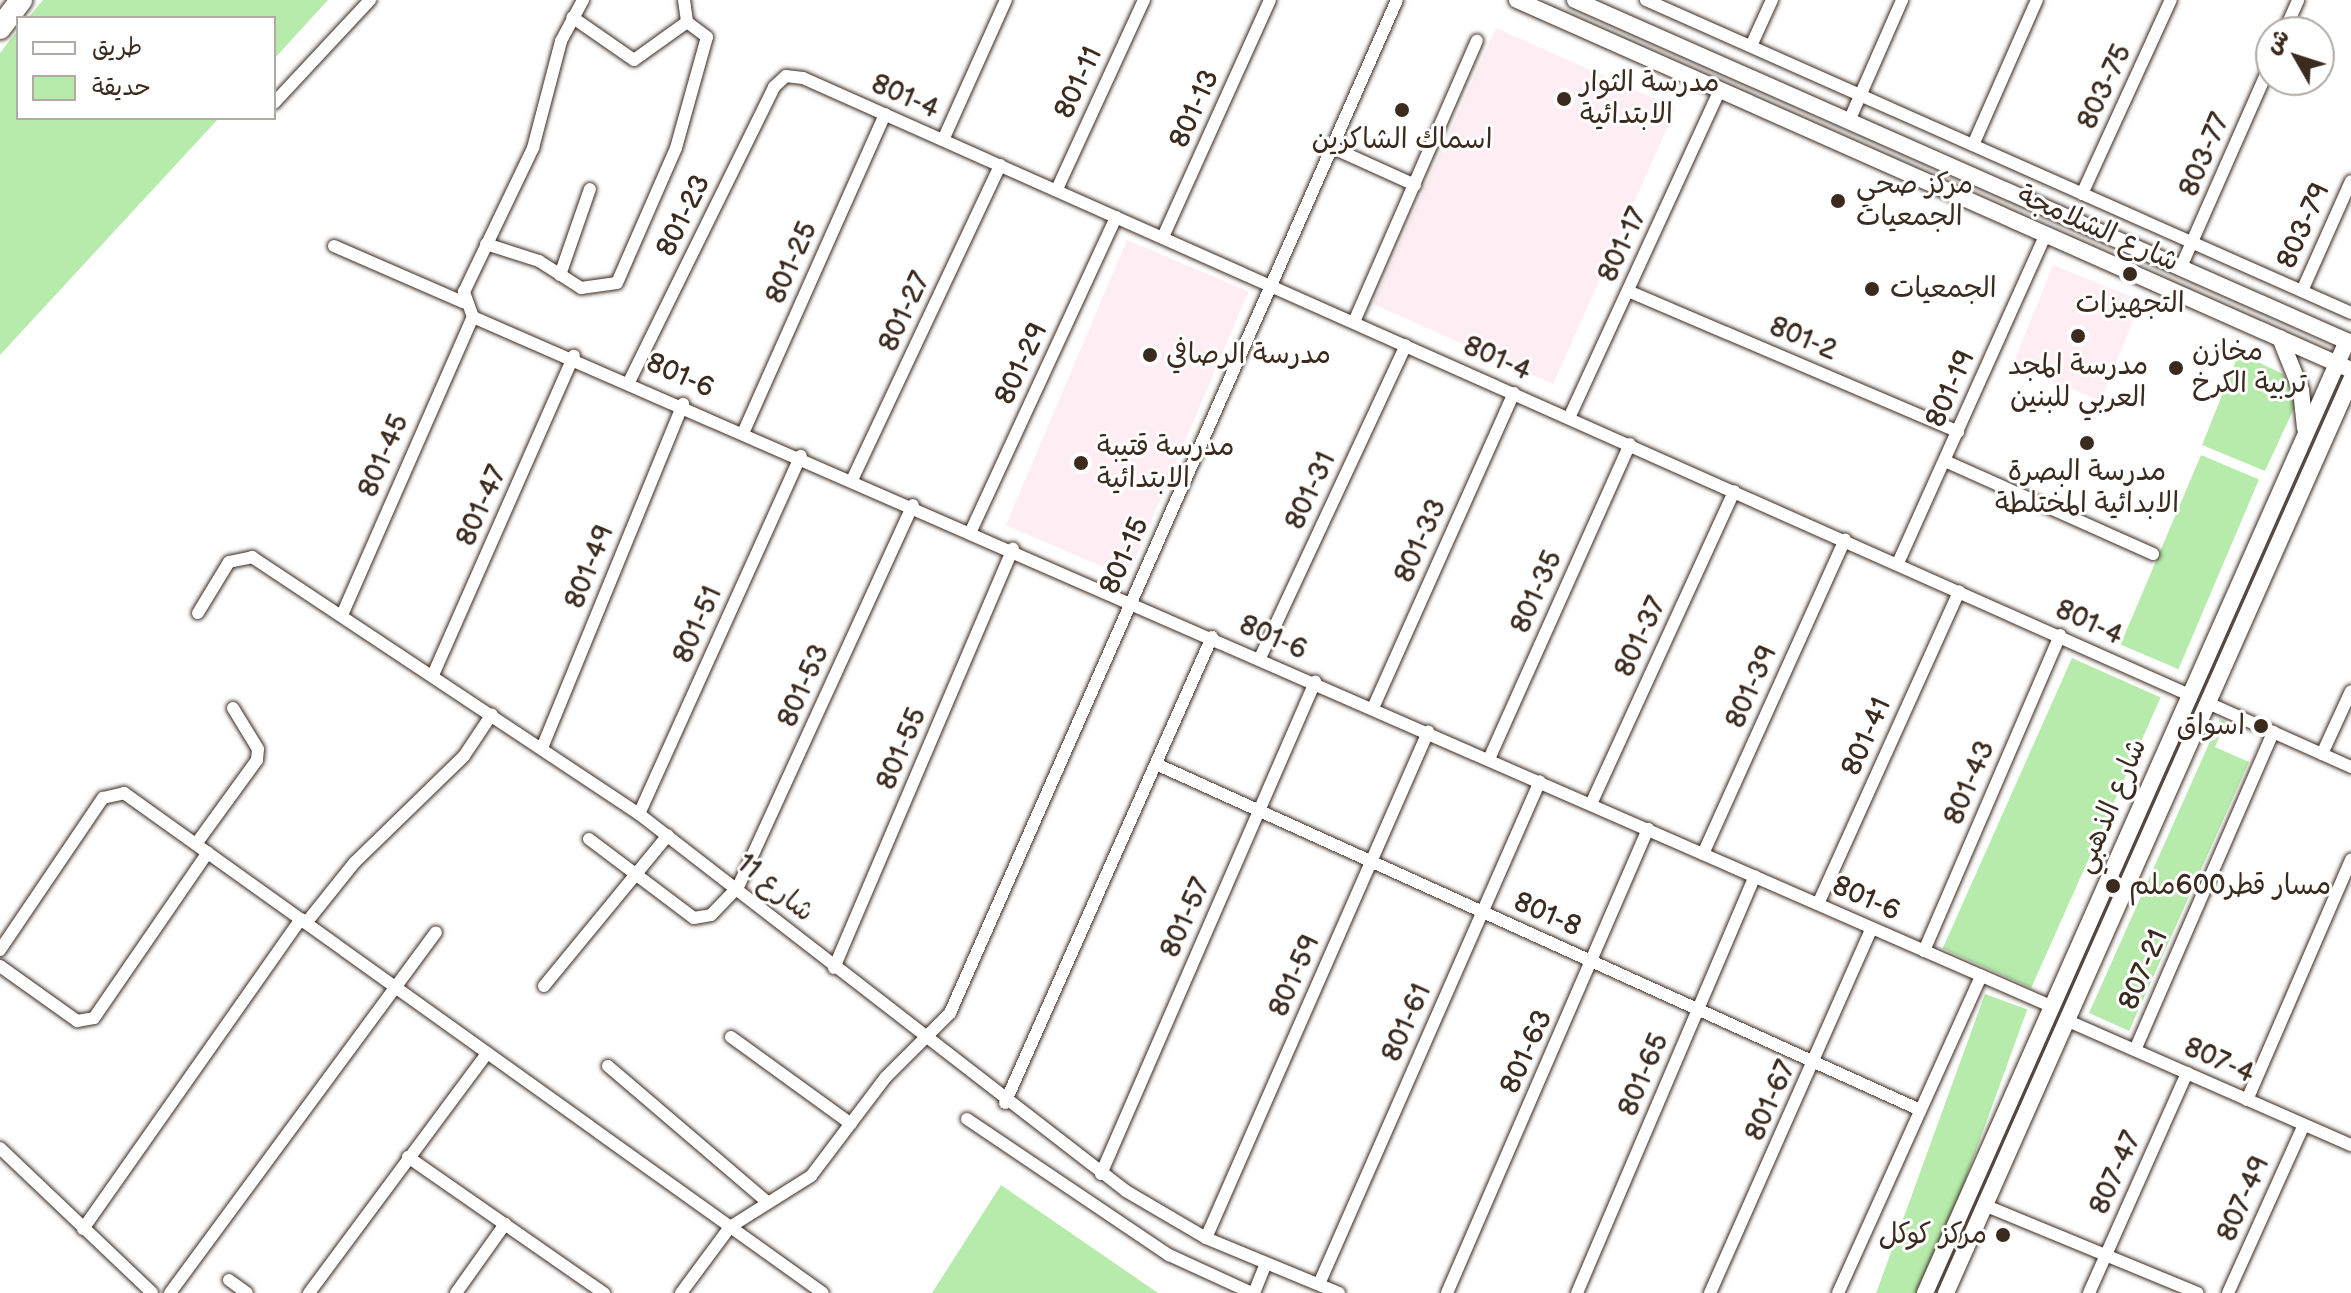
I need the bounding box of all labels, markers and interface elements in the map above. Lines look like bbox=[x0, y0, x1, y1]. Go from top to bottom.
legend bbox=[16, 16, 276, 120]
north arrow bbox=[2255, 16, 2335, 96]
text: ش bbox=[2259, 24, 2296, 60]
text: طريق bbox=[92, 33, 142, 62]
street label: 803-75 bbox=[2071, 39, 2139, 135]
street label: 801-11 bbox=[1048, 42, 1110, 124]
street label: 801-13 bbox=[1163, 65, 1227, 153]
place label: مدرسة الثوار الابتدائية bbox=[1580, 66, 1719, 132]
street label: 801-4 bbox=[866, 67, 944, 127]
text: حديقة bbox=[92, 73, 151, 102]
marker: مدرسة الثوار الابتدائية bbox=[1555, 90, 1573, 108]
marker: اسماك الشاكرين bbox=[1393, 101, 1411, 119]
street label: 803-77 bbox=[2172, 108, 2238, 202]
place label: اسماك الشاكرين bbox=[1312, 123, 1492, 157]
place label: مركز صحي الجمعيات bbox=[1856, 168, 1973, 234]
street label: 801-23 bbox=[650, 170, 718, 262]
street label: 803-79 bbox=[2270, 178, 2338, 274]
street label: شارع الشلامجة bbox=[2012, 179, 2184, 279]
marker: مركز صحي الجمعيات bbox=[1827, 190, 1849, 212]
street label: 801-17 bbox=[1591, 202, 1655, 288]
street label: 801-25 bbox=[759, 217, 825, 309]
marker: التجهيزات bbox=[2121, 265, 2139, 283]
street label: 801-27 bbox=[872, 267, 938, 357]
place label: الجمعيات bbox=[1890, 272, 1997, 306]
marker: الجمعيات bbox=[1861, 278, 1883, 300]
place label: التجهيزات bbox=[2075, 287, 2185, 321]
street label: 801-2 bbox=[1764, 310, 1842, 368]
street label: 801-29 bbox=[988, 318, 1056, 410]
marker: مدرسة المجد العربي للبنين bbox=[2069, 327, 2087, 345]
street label: 801-4 bbox=[1458, 329, 1536, 389]
place label: مخازن تربية الكرخ bbox=[2192, 335, 2307, 401]
place label: مدرسة الرصافي bbox=[1166, 338, 1331, 372]
street label: 801-19 bbox=[1919, 345, 1983, 433]
street label: 801-6 bbox=[641, 346, 719, 406]
marker: مدرسة الرصافي bbox=[1141, 346, 1159, 364]
place label: مدرسة المجد العربي للبنين bbox=[2008, 349, 2148, 415]
marker: مخازن تربية الكرخ bbox=[2167, 359, 2185, 377]
street label: 801-45 bbox=[352, 409, 416, 503]
place label: مدرسة قتيبة الابتدائية bbox=[1097, 430, 1234, 496]
marker: مدرسة البصرة الابدائية المختلطة bbox=[2078, 434, 2096, 452]
street label: 801-31 bbox=[1278, 447, 1344, 535]
marker: مدرسة قتيبة الابتدائية bbox=[1072, 454, 1090, 472]
place label: مدرسة البصرة الابدائية المختلطة bbox=[1995, 455, 2179, 521]
street label: 801-47 bbox=[449, 460, 515, 552]
street label: 801-33 bbox=[1388, 494, 1454, 588]
street label: 801-15 bbox=[1093, 512, 1157, 600]
street label: 801-49 bbox=[558, 520, 622, 614]
street label: 801-35 bbox=[1504, 545, 1570, 639]
street label: 801-51 bbox=[666, 581, 730, 669]
street label: 801-37 bbox=[1608, 591, 1674, 683]
street label: 801-4 bbox=[2050, 593, 2128, 653]
street label: 801-6 bbox=[1234, 608, 1312, 668]
street label: 801-53 bbox=[771, 639, 837, 733]
street label: 801-39 bbox=[1719, 640, 1785, 734]
street label: 801-41 bbox=[1835, 693, 1899, 781]
street label: 801-55 bbox=[870, 703, 934, 795]
place label: اسواق bbox=[2177, 709, 2245, 743]
marker: اسواق bbox=[2252, 717, 2270, 735]
street label: شارع الذهبي bbox=[2068, 734, 2154, 878]
street label: 801-43 bbox=[1937, 736, 2003, 830]
street label: شارع 11 bbox=[730, 847, 820, 929]
street label: 801-6 bbox=[1827, 869, 1905, 929]
place label: مسار قطر600ملم bbox=[2129, 869, 2331, 903]
street label: 801-57 bbox=[1154, 873, 1218, 963]
marker: مسار قطر600ملم bbox=[2104, 877, 2122, 895]
street label: 801-8 bbox=[1508, 885, 1586, 945]
street label: 807-21 bbox=[2112, 925, 2176, 1015]
street label: 801-59 bbox=[1262, 930, 1328, 1022]
street label: 801-61 bbox=[1375, 979, 1439, 1067]
street label: 801-63 bbox=[1494, 1005, 1560, 1099]
street label: 801-65 bbox=[1612, 1028, 1676, 1122]
street label: 807-4 bbox=[2178, 1031, 2260, 1091]
street label: 801-67 bbox=[1738, 1055, 1804, 1147]
street label: 807-47 bbox=[2083, 1126, 2149, 1220]
street label: 807-49 bbox=[2210, 1151, 2278, 1247]
place label: مركز كوكل bbox=[1878, 1218, 1987, 1252]
marker: مركز كوكل bbox=[1994, 1226, 2012, 1244]

